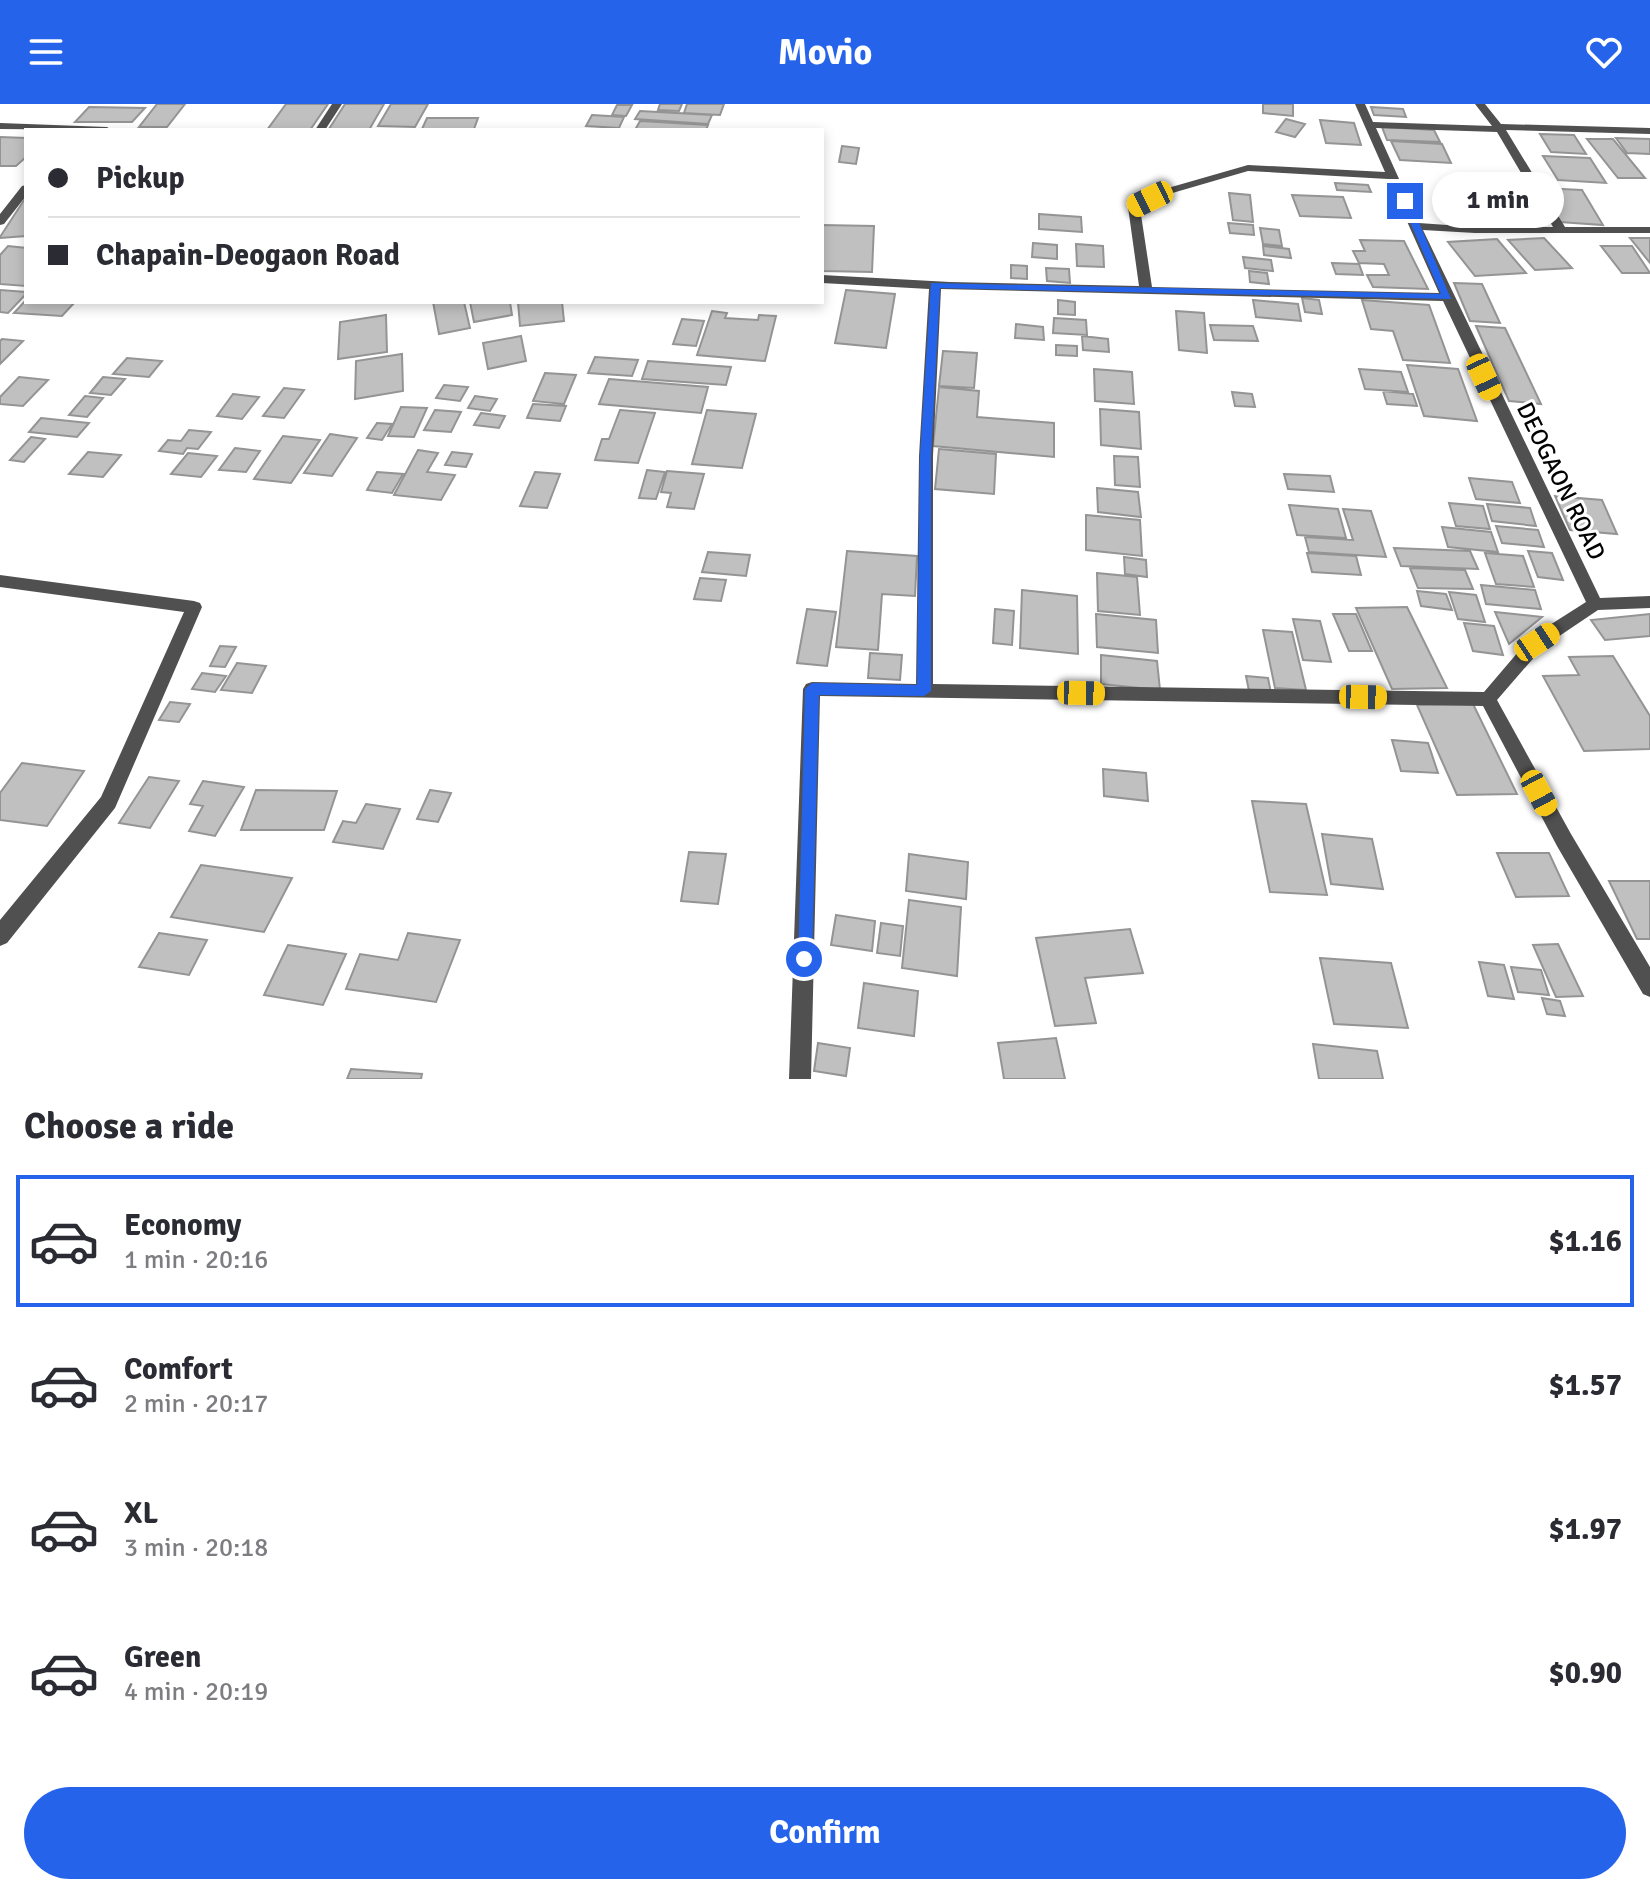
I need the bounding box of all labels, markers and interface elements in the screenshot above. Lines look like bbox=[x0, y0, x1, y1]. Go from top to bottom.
icon: menu bbox=[24, 30, 68, 74]
text: Movio bbox=[778, 30, 872, 75]
icon: heart bbox=[1582, 30, 1626, 74]
text: Pickup bbox=[96, 160, 185, 197]
callout: 1 min bbox=[1433, 173, 1565, 229]
car bbox=[1123, 178, 1177, 220]
route end bbox=[1387, 183, 1423, 219]
text: 1 min bbox=[1467, 184, 1529, 216]
text: Chapain-Deogaon Road bbox=[96, 237, 400, 274]
car bbox=[1463, 350, 1505, 404]
street label: DEOGAON ROAD bbox=[1510, 397, 1612, 565]
car bbox=[1510, 619, 1564, 665]
car bbox=[1057, 681, 1105, 705]
car bbox=[1339, 685, 1387, 709]
car bbox=[1517, 766, 1561, 820]
route start bbox=[786, 941, 822, 977]
text: Choose a ride bbox=[24, 1104, 234, 1149]
icon: car bbox=[28, 1205, 100, 1277]
text: Economy bbox=[124, 1207, 241, 1244]
text: $1.16 bbox=[1549, 1223, 1622, 1260]
text: 1 min · 20:16 bbox=[124, 1244, 268, 1276]
icon: car bbox=[28, 1349, 100, 1421]
text: Comfort bbox=[124, 1351, 233, 1388]
text: $1.57 bbox=[1549, 1367, 1622, 1404]
text: 2 min · 20:17 bbox=[124, 1388, 268, 1420]
icon: car bbox=[28, 1493, 100, 1565]
text: XL bbox=[124, 1495, 158, 1532]
text: $1.97 bbox=[1549, 1511, 1622, 1548]
text: 3 min · 20:18 bbox=[124, 1532, 268, 1564]
icon: car bbox=[28, 1637, 100, 1709]
text: Green bbox=[124, 1639, 201, 1676]
text: $0.90 bbox=[1549, 1655, 1622, 1692]
text: 4 min · 20:19 bbox=[124, 1676, 268, 1708]
button: Confirm bbox=[24, 1787, 1626, 1879]

